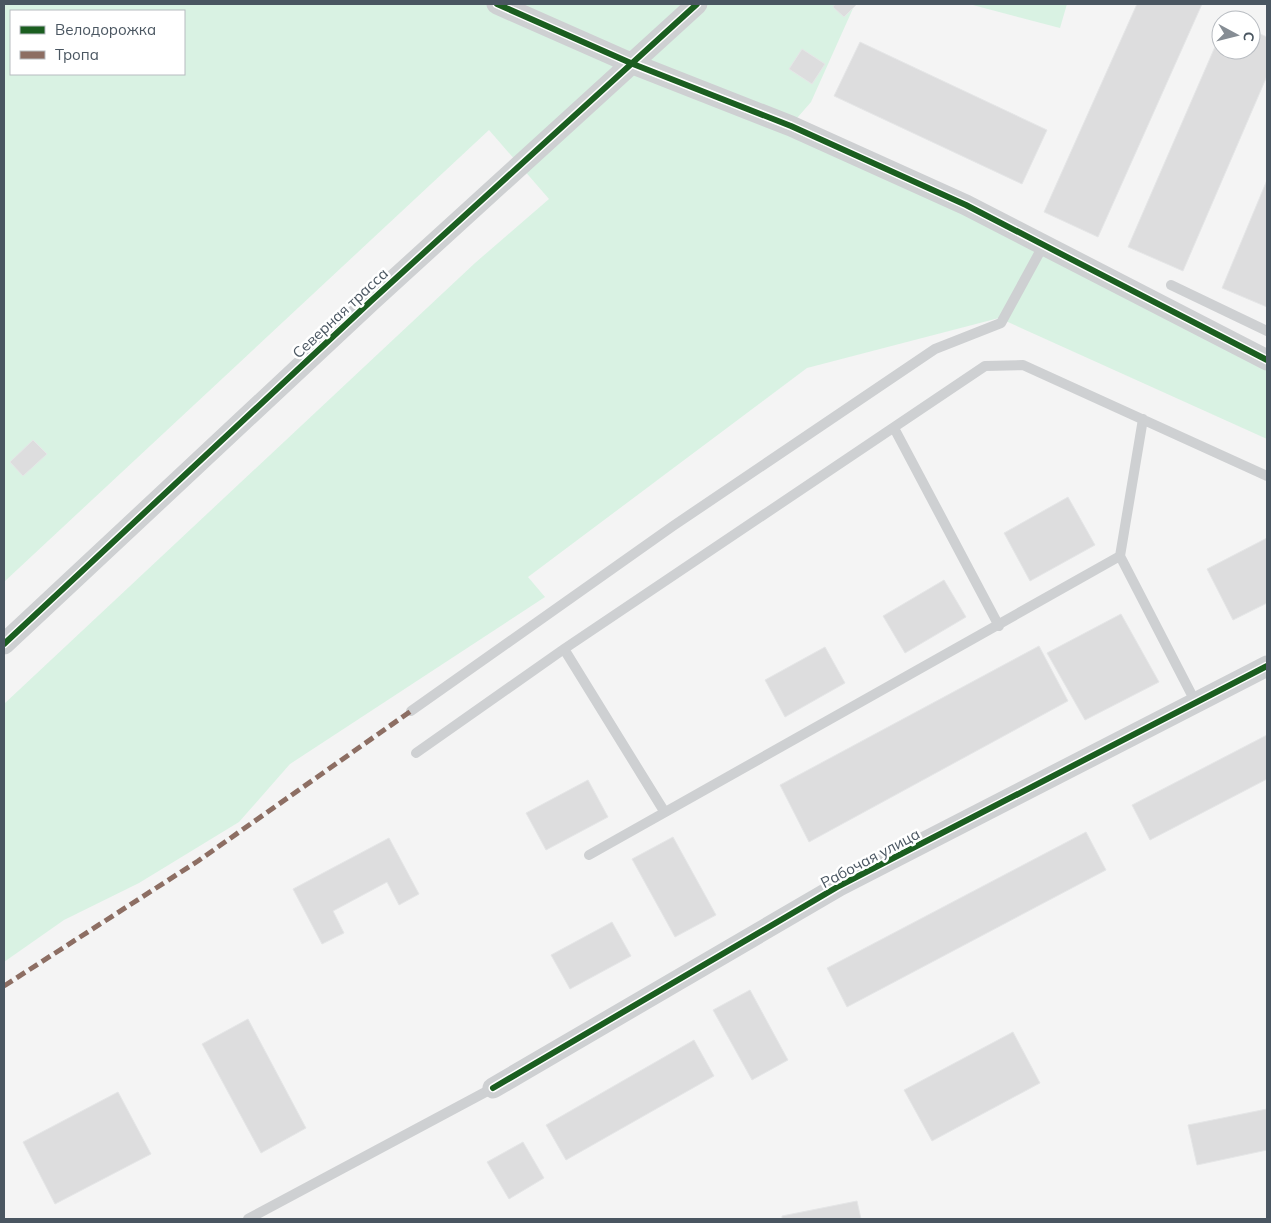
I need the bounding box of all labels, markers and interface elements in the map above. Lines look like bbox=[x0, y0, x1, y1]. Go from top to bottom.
legend bbox=[10, 10, 185, 75]
north arrow bbox=[1211, 10, 1261, 60]
text: Велодорожка bbox=[55, 20, 156, 39]
text: С bbox=[1239, 31, 1258, 42]
text: Тропа bbox=[55, 45, 99, 64]
street label: Северная трасса bbox=[288, 264, 392, 362]
street label: Рабочая улица bbox=[817, 824, 923, 892]

